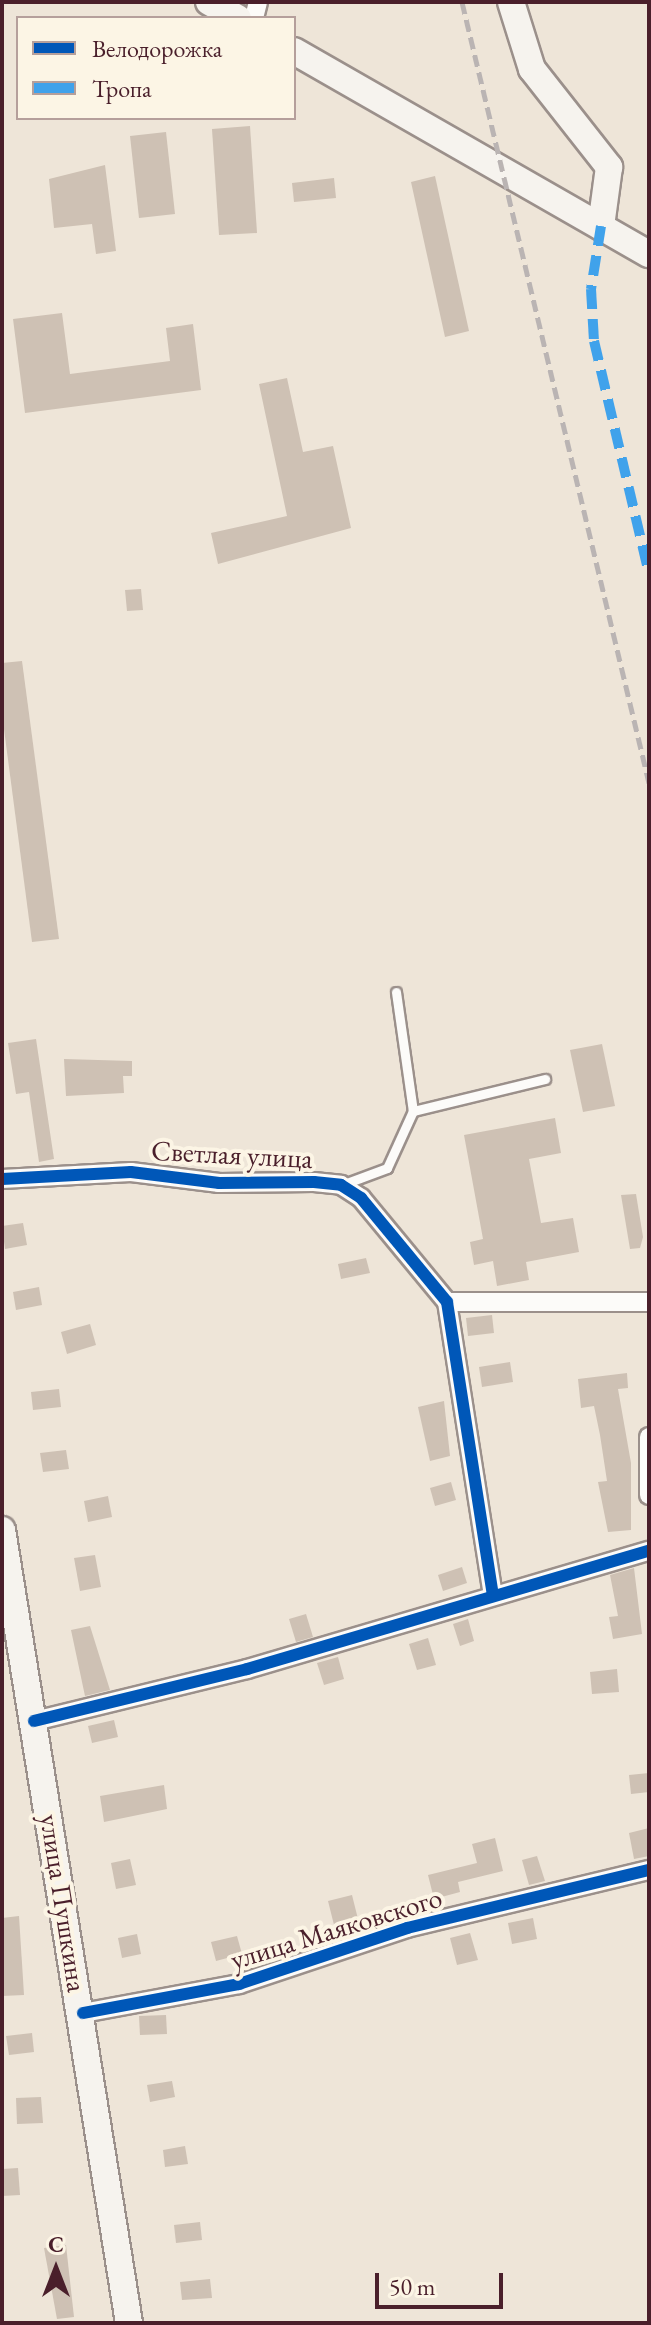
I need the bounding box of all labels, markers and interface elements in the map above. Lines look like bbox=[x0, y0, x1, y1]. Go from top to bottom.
legend bbox=[16, 16, 296, 120]
text: Велодорожка bbox=[92, 33, 222, 64]
text: Тропа bbox=[92, 73, 152, 104]
street label: Светлая улица bbox=[150, 1133, 314, 1175]
street label: улица Пушкина bbox=[33, 1812, 95, 1994]
street label: улица Маяковского bbox=[226, 1880, 446, 1976]
north arrow bbox=[16, 2229, 96, 2309]
text: С bbox=[48, 2230, 64, 2259]
scale bar bbox=[379, 2257, 507, 2307]
text: 50 m bbox=[389, 2271, 436, 2302]

